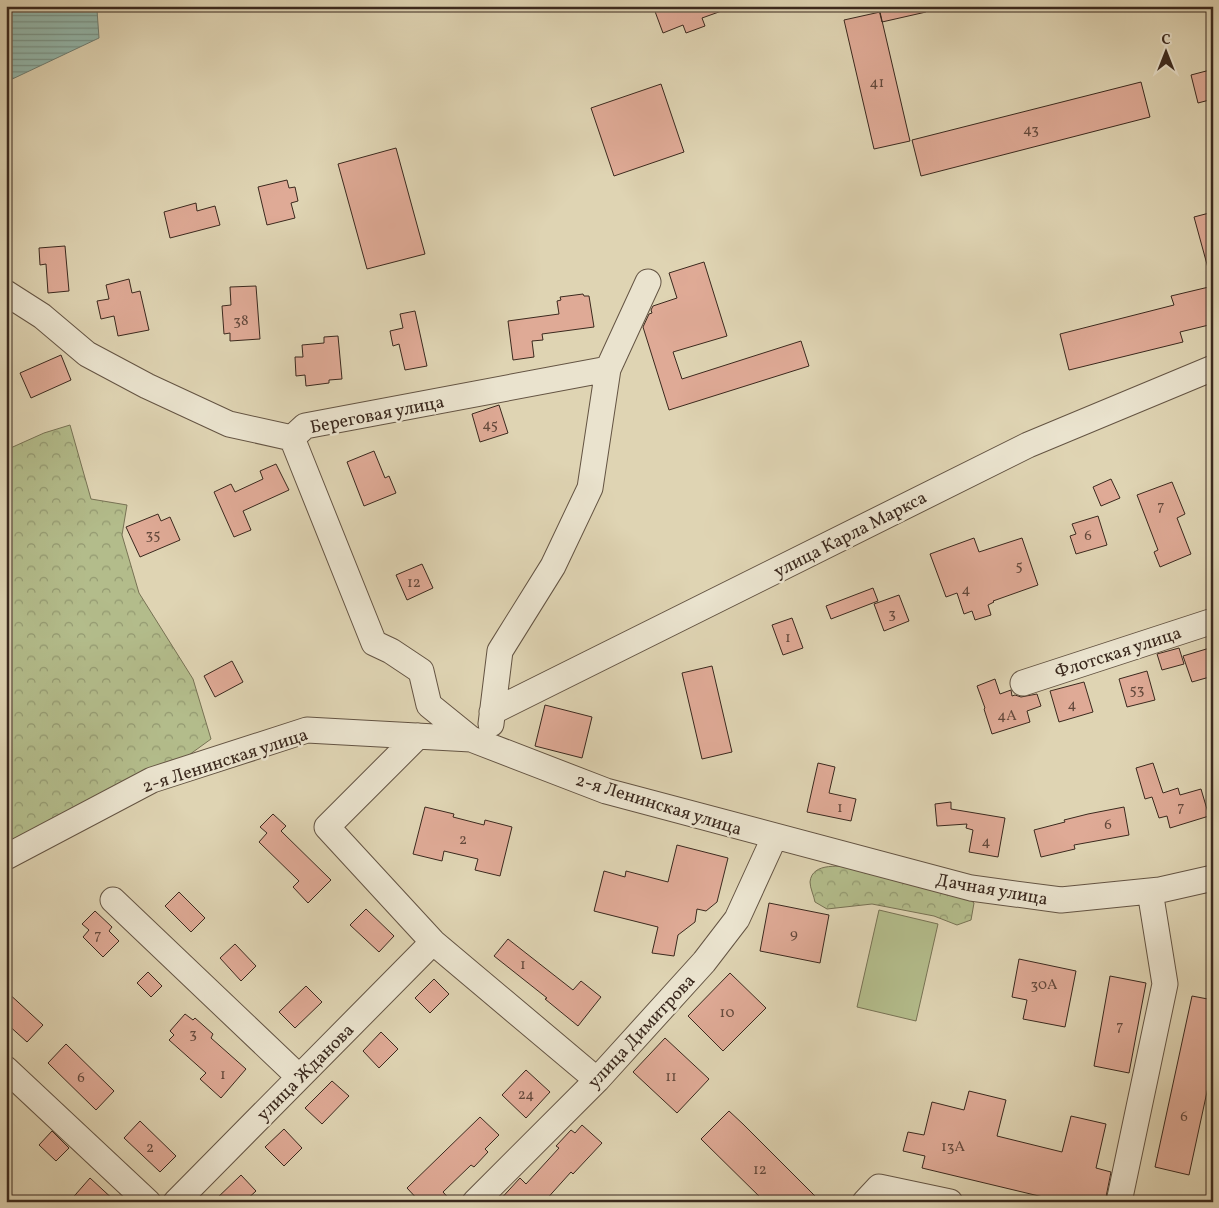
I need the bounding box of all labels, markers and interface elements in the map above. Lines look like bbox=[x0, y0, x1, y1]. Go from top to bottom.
north arrow bbox=[1142, 28, 1192, 78]
text: С bbox=[1161, 31, 1171, 50]
house number: 41 bbox=[870, 73, 884, 94]
house number: 43 bbox=[1023, 120, 1039, 141]
house number: 38 bbox=[233, 311, 249, 332]
street label: Береговая улица bbox=[308, 390, 447, 441]
house number: 45 bbox=[482, 415, 498, 436]
street label: улица Карла Маркса bbox=[770, 486, 932, 585]
house number: 7 bbox=[1157, 496, 1165, 517]
house number: 35 bbox=[146, 525, 160, 546]
house number: 6 bbox=[1084, 526, 1092, 547]
house number: 5 bbox=[1015, 556, 1023, 577]
house number: 12 bbox=[407, 573, 421, 594]
house number: 4 bbox=[962, 580, 971, 601]
house number: 3 bbox=[888, 604, 896, 625]
street label: Флотская улица bbox=[1052, 621, 1185, 686]
house number: 1 bbox=[785, 628, 791, 649]
house number: 53 bbox=[1130, 680, 1144, 701]
house number: 4 bbox=[1068, 695, 1077, 716]
house number: 4А bbox=[997, 706, 1017, 727]
street label: 2-я Ленинская улица bbox=[139, 723, 312, 800]
street label: 2-я Ленинская улица bbox=[572, 768, 745, 843]
house number: 7 bbox=[1177, 797, 1185, 818]
house number: 1 bbox=[837, 798, 843, 819]
house number: 6 bbox=[1104, 815, 1112, 836]
house number: 2 bbox=[459, 830, 467, 851]
house number: 4 bbox=[982, 832, 991, 853]
street label: Дачная улица bbox=[934, 868, 1050, 913]
house number: 9 bbox=[790, 924, 798, 945]
house number: 7 bbox=[94, 925, 102, 946]
house number: 1 bbox=[520, 955, 526, 976]
street label: улица Димитрова bbox=[583, 969, 702, 1095]
house number: 30А bbox=[1031, 975, 1058, 996]
house number: 10 bbox=[720, 1003, 734, 1024]
house number: 7 bbox=[1116, 1016, 1124, 1037]
street label: улица Жданова bbox=[252, 1019, 361, 1128]
house number: 3 bbox=[189, 1024, 197, 1045]
house number: 1 bbox=[220, 1065, 226, 1086]
house number: 11 bbox=[665, 1067, 677, 1088]
house number: 6 bbox=[77, 1068, 85, 1089]
house number: 24 bbox=[518, 1085, 534, 1106]
house number: 6 bbox=[1180, 1107, 1188, 1128]
house number: 13А bbox=[941, 1137, 965, 1158]
house number: 2 bbox=[146, 1138, 154, 1159]
house number: 12 bbox=[753, 1160, 767, 1181]

